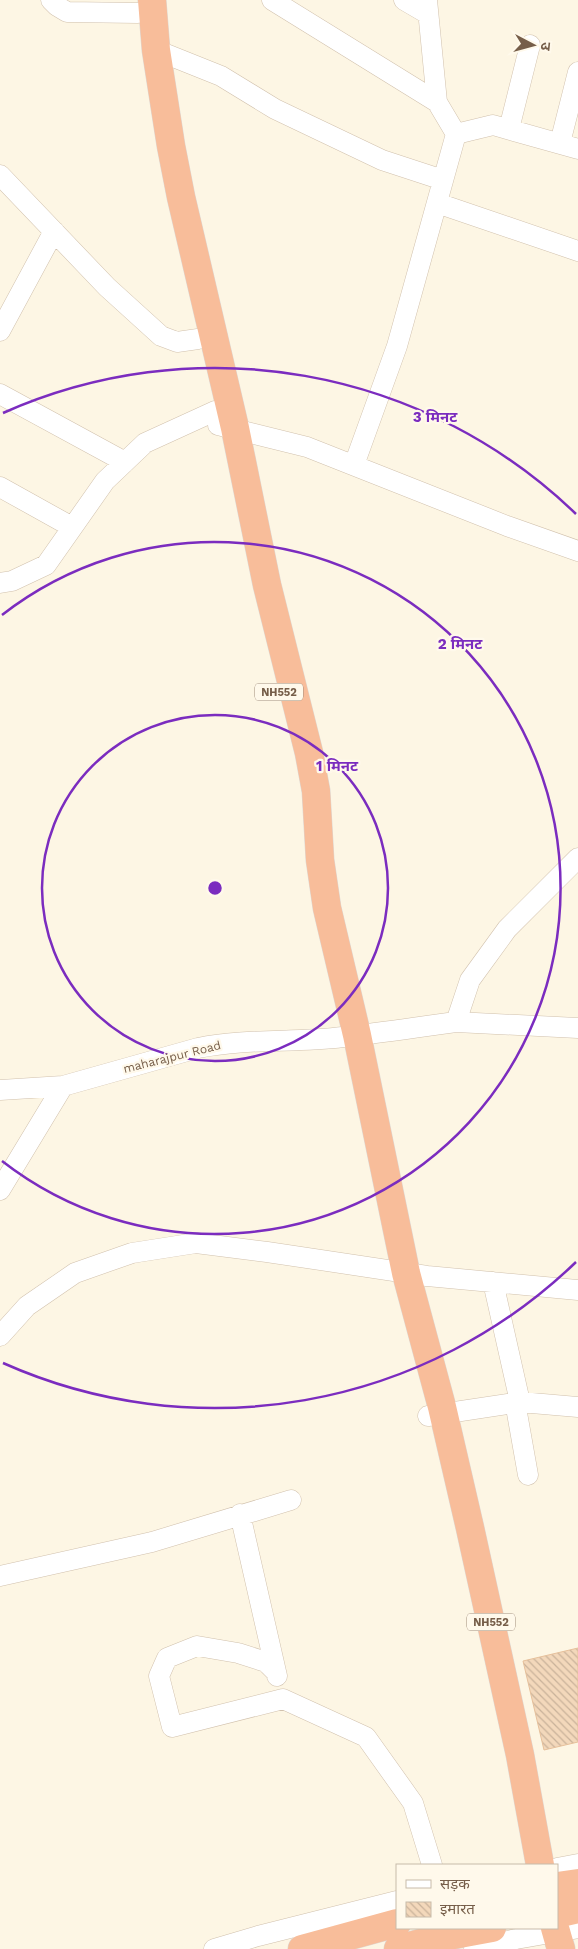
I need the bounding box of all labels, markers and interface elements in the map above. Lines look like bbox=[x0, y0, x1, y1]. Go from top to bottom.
north arrow bbox=[508, 20, 558, 70]
text: उ bbox=[537, 41, 554, 52]
text: 3 मिनट bbox=[413, 408, 458, 426]
text: 2 मिनट bbox=[438, 635, 483, 653]
road number: NH552 bbox=[255, 684, 303, 700]
text: 1 मिनट bbox=[316, 757, 359, 775]
centre of rings bbox=[206, 879, 224, 897]
street label: maharajpur Road bbox=[122, 1038, 222, 1076]
road number: NH552 bbox=[467, 1614, 515, 1630]
legend bbox=[396, 1864, 558, 1929]
text: सड़क bbox=[440, 1875, 470, 1893]
text: इमारत bbox=[440, 1900, 475, 1918]

